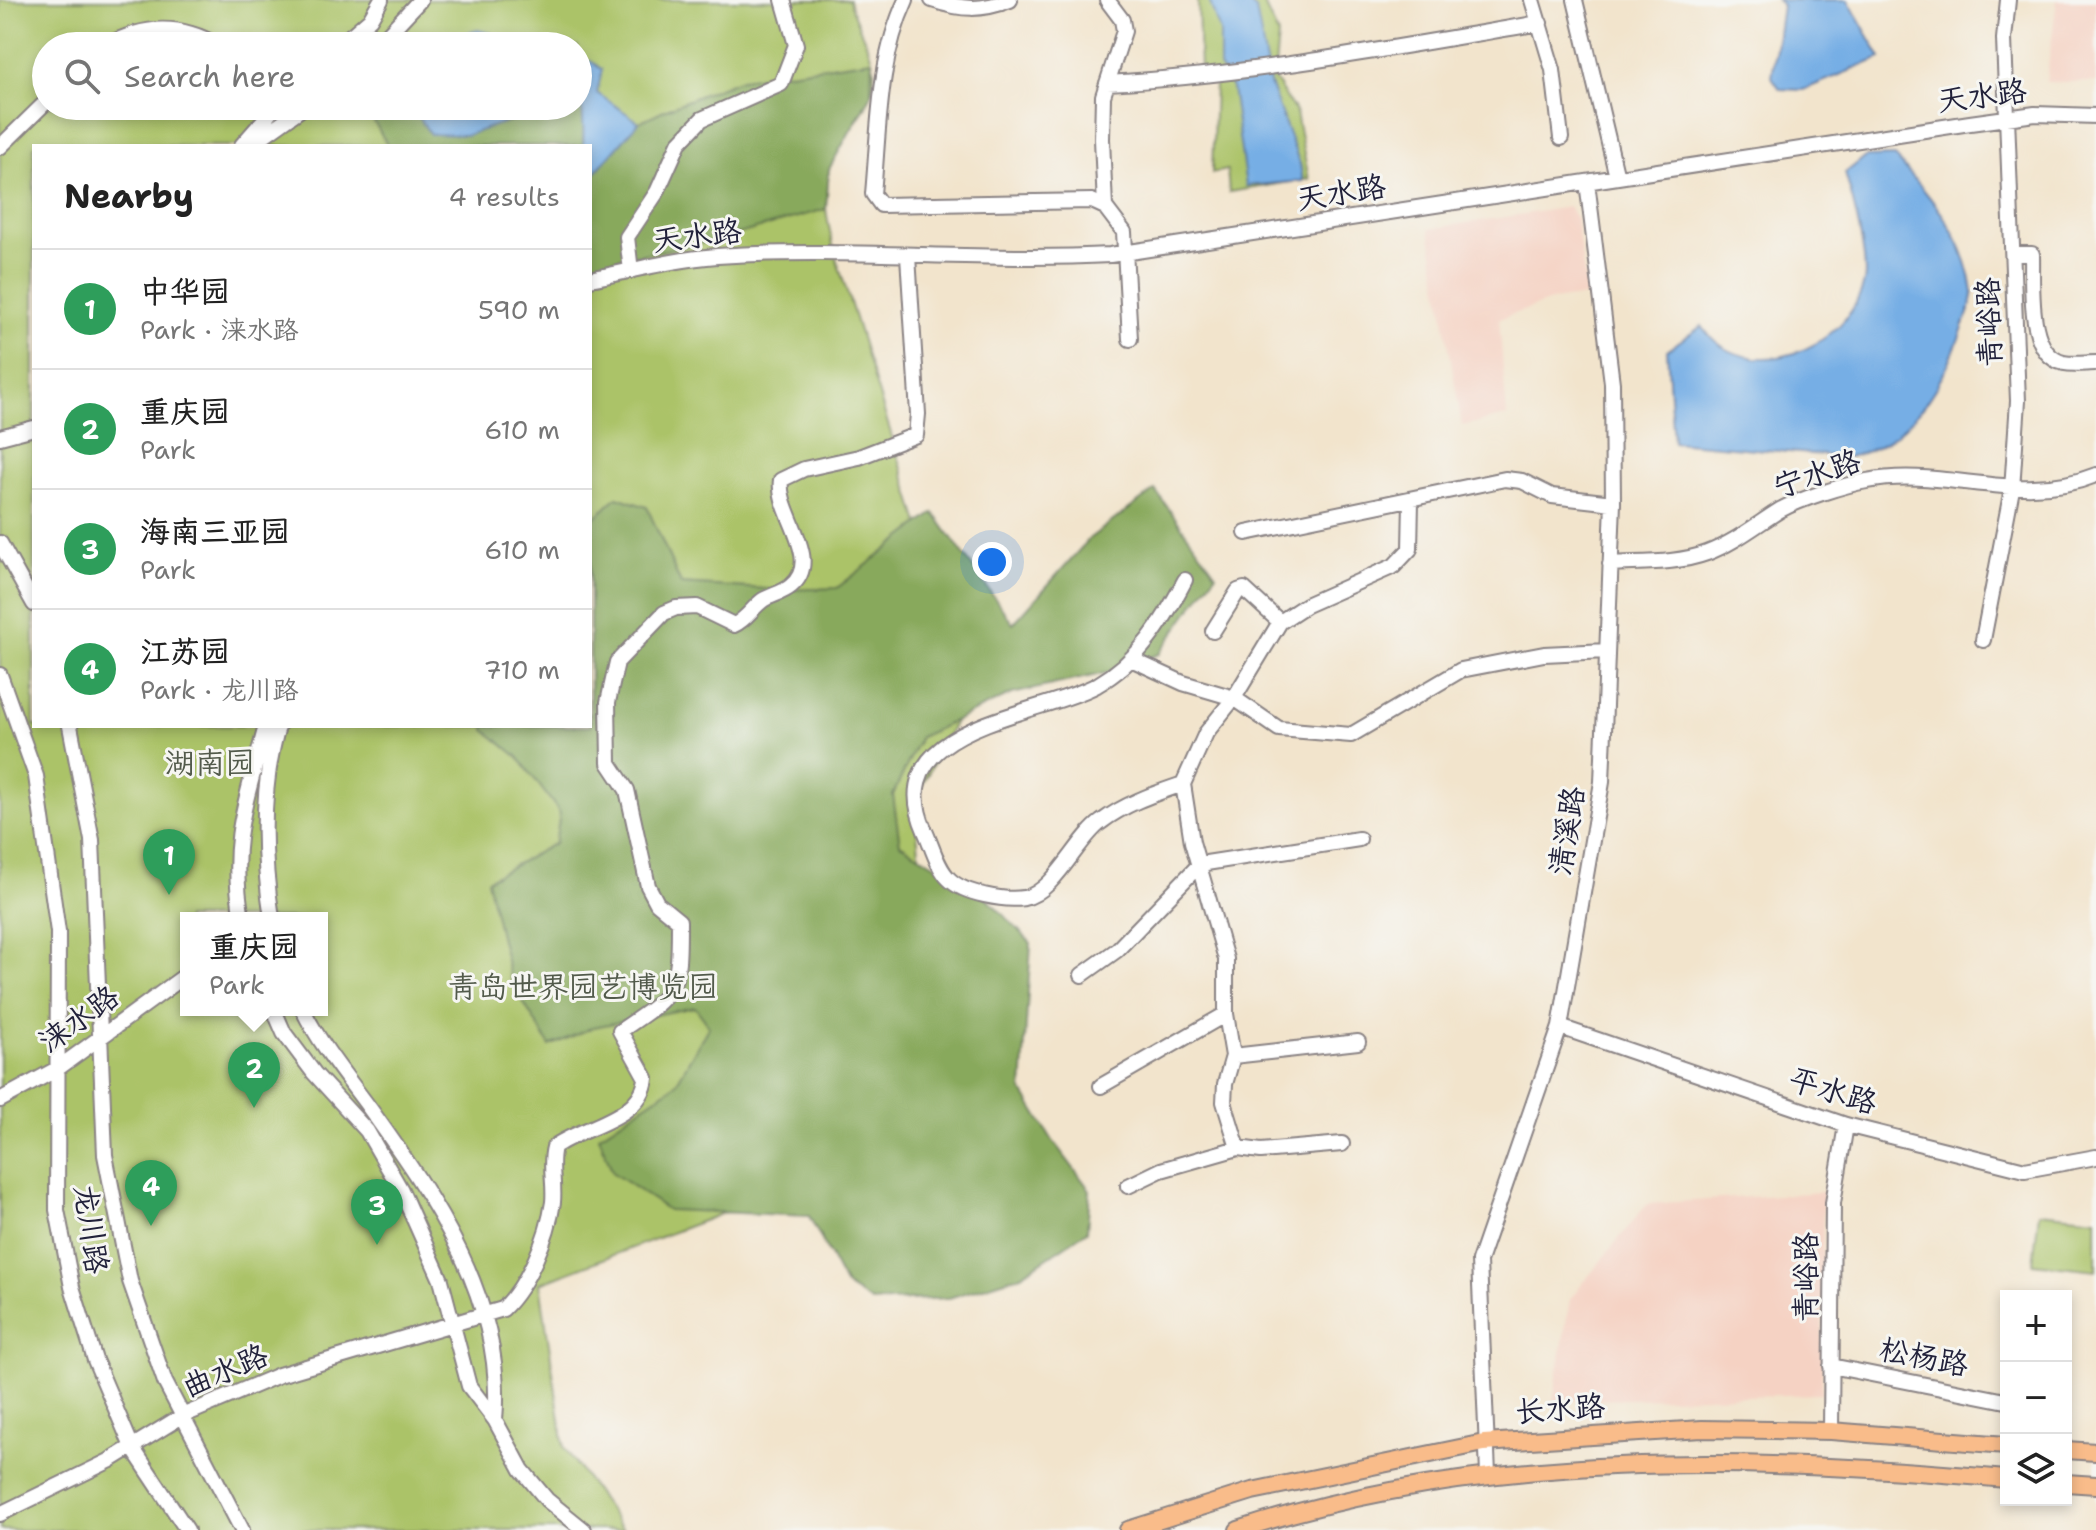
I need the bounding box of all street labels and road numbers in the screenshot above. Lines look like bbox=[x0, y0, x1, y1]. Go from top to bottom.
street label: 天水路 bbox=[1935, 70, 2029, 121]
street label: 天水路 bbox=[1293, 165, 1389, 220]
street label: 天水路 bbox=[650, 210, 744, 261]
street label: 青峪路 bbox=[1966, 276, 2011, 368]
street label: 宁水路 bbox=[1768, 439, 1866, 508]
street label: 清溪路 bbox=[1539, 783, 1594, 879]
street label: 涞水路 bbox=[30, 976, 127, 1062]
street label: 平水路 bbox=[1784, 1058, 1882, 1123]
street label: 龙川路 bbox=[65, 1182, 118, 1276]
street label: 青峪路 bbox=[1785, 1232, 1826, 1322]
street label: 松杨路 bbox=[1876, 1328, 1972, 1385]
street label: 曲水路 bbox=[175, 1334, 274, 1407]
street label: 长水路 bbox=[1514, 1385, 1606, 1432]

